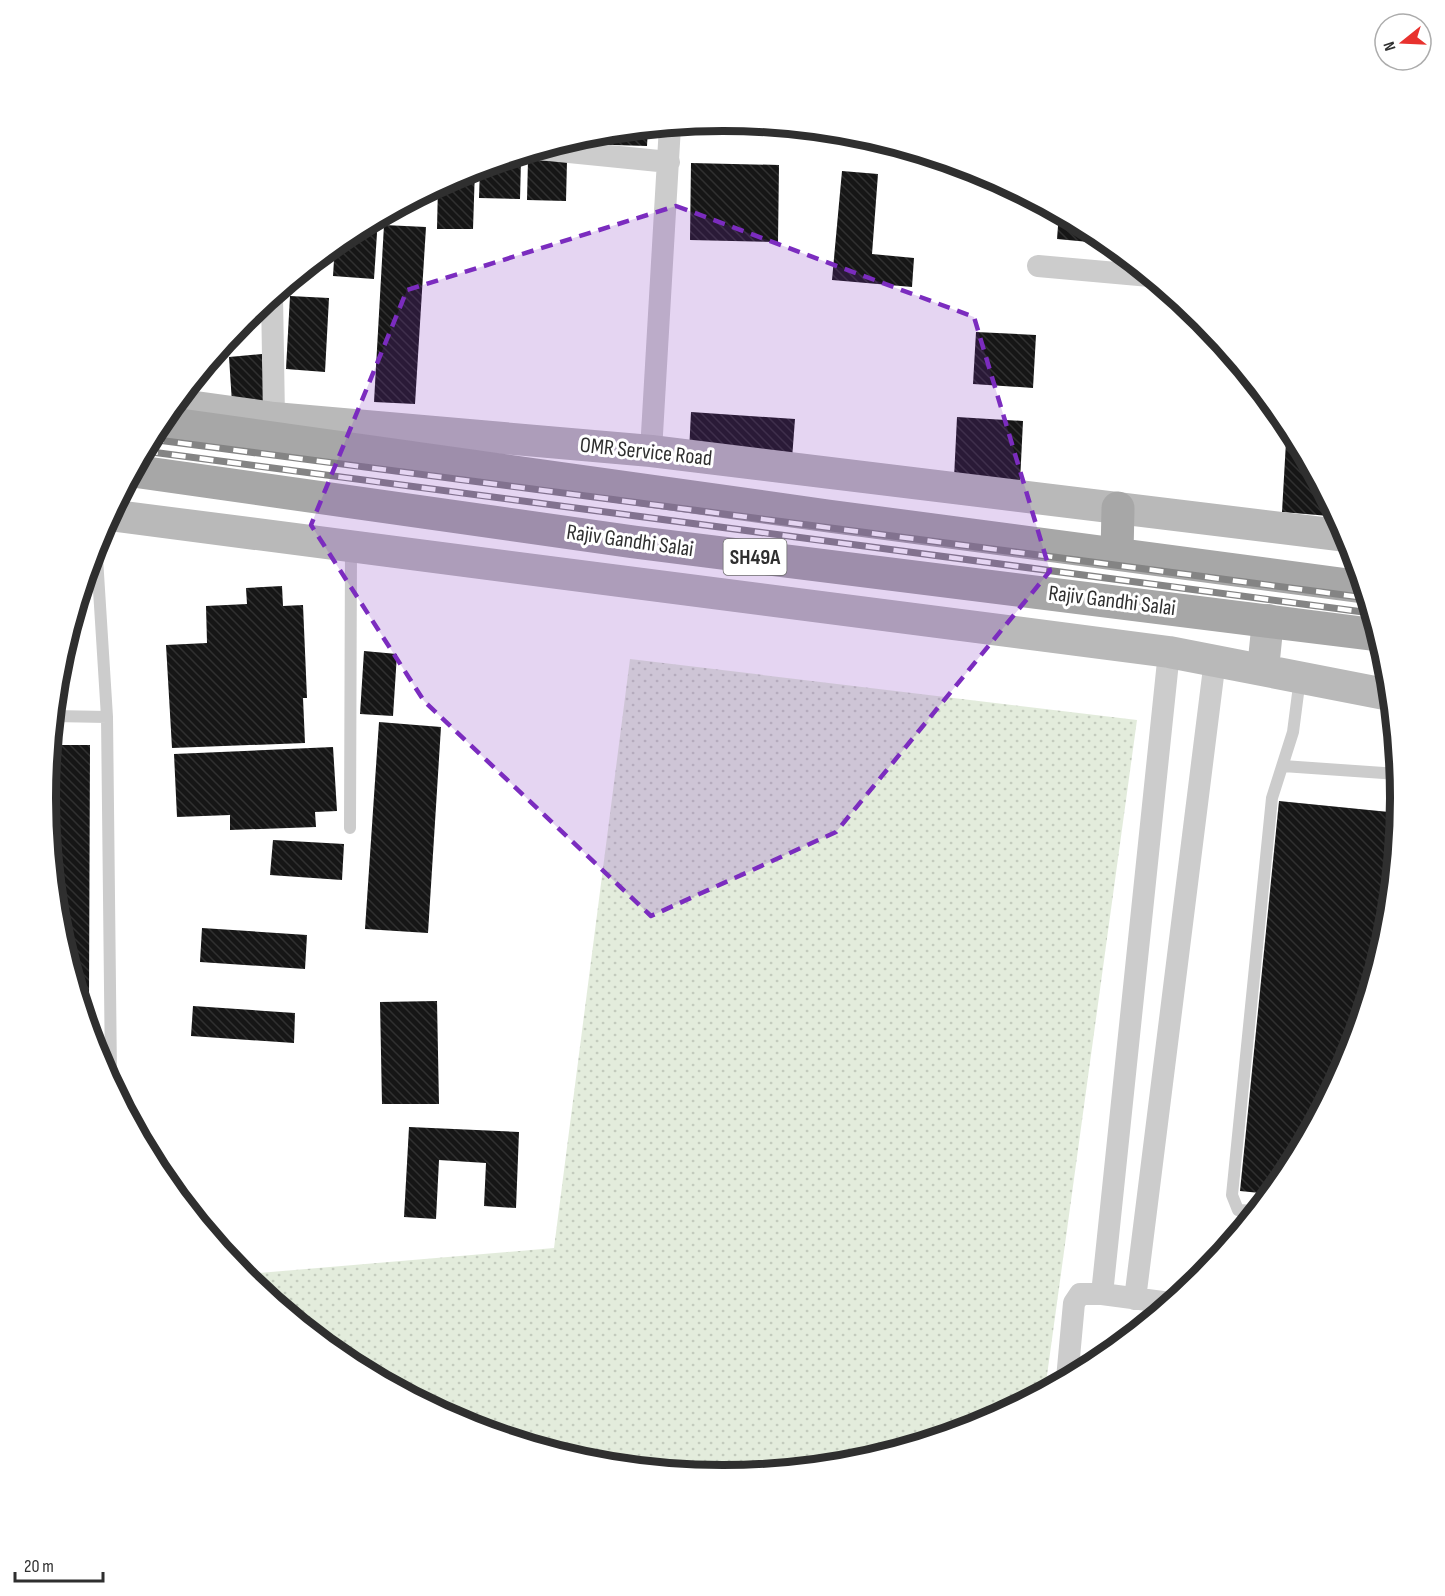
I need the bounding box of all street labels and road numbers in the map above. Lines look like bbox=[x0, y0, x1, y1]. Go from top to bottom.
street label: OMR Service Road bbox=[579, 432, 713, 472]
street label: Rajiv Gandhi Salai bbox=[565, 519, 695, 563]
road number: SH49A bbox=[724, 539, 786, 575]
street label: Rajiv Gandhi Salai bbox=[1047, 580, 1177, 622]

